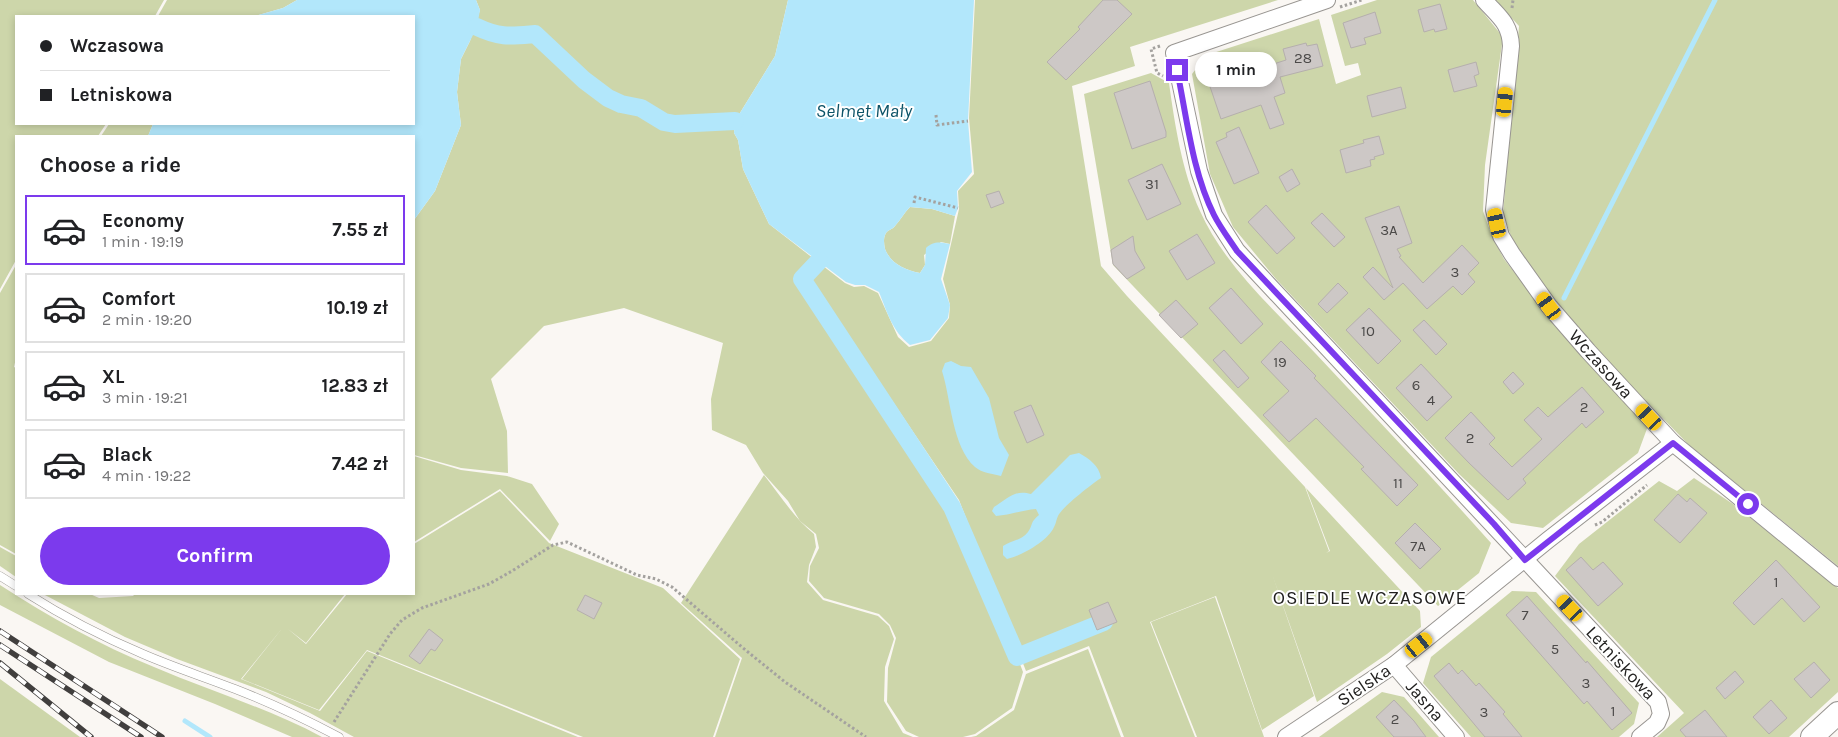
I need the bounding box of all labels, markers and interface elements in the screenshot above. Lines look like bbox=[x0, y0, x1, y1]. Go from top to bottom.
text: Wczasowa bbox=[70, 35, 164, 57]
house number: 28 bbox=[1294, 49, 1312, 67]
callout: 1 min bbox=[1194, 52, 1277, 88]
route end bbox=[1166, 59, 1188, 81]
text: 1 min bbox=[1216, 60, 1256, 79]
text: Letniskowa bbox=[70, 84, 173, 106]
car bbox=[1495, 86, 1514, 118]
water label: Selmęt Mały bbox=[816, 100, 913, 122]
text: Choose a ride bbox=[40, 152, 181, 178]
house number: 31 bbox=[1145, 175, 1159, 193]
car bbox=[1486, 207, 1507, 239]
icon: car bbox=[42, 208, 87, 253]
text: Economy bbox=[102, 210, 184, 232]
text: 7.55 zł bbox=[332, 219, 388, 241]
house number: 3A bbox=[1380, 221, 1398, 239]
text: 1 min · 19:19 bbox=[102, 232, 184, 251]
house number: 3 bbox=[1451, 263, 1459, 281]
icon: car bbox=[42, 286, 87, 331]
text: Comfort bbox=[102, 288, 176, 310]
car bbox=[1534, 289, 1563, 323]
text: 10.19 zł bbox=[327, 297, 388, 319]
text: 2 min · 19:20 bbox=[102, 310, 192, 329]
house number: 10 bbox=[1361, 322, 1375, 340]
street label: Wczasowa bbox=[1564, 325, 1638, 403]
house number: 19 bbox=[1273, 353, 1287, 371]
icon: car bbox=[42, 364, 87, 409]
text: XL bbox=[102, 366, 124, 388]
text: 12.83 zł bbox=[322, 375, 388, 397]
house number: 6 bbox=[1412, 376, 1420, 394]
text: 3 min · 19:21 bbox=[102, 388, 188, 407]
house number: 4 bbox=[1427, 391, 1436, 409]
house number: 2 bbox=[1580, 398, 1588, 416]
car bbox=[1633, 401, 1664, 433]
house number: 2 bbox=[1466, 429, 1474, 447]
icon: car bbox=[42, 442, 87, 487]
text: Black bbox=[102, 444, 153, 466]
text: 7.42 zł bbox=[332, 453, 388, 475]
text: 4 min · 19:22 bbox=[102, 466, 191, 485]
house number: 11 bbox=[1393, 474, 1403, 492]
route start bbox=[1737, 493, 1759, 515]
button: Confirm bbox=[40, 527, 390, 585]
house number: 7A bbox=[1410, 537, 1426, 555]
house number: 1 bbox=[1774, 573, 1778, 591]
district label: OSIEDLE WCZASOWE bbox=[1273, 587, 1467, 609]
car bbox=[1554, 592, 1585, 624]
house number: 7 bbox=[1521, 606, 1529, 624]
street label: Letniskowa bbox=[1581, 621, 1661, 705]
car bbox=[1402, 630, 1435, 660]
house number: 5 bbox=[1551, 640, 1559, 658]
street label: Sielska bbox=[1333, 659, 1395, 711]
house number: 3 bbox=[1582, 674, 1590, 692]
street label: Jasna bbox=[1401, 676, 1449, 726]
house number: 1 bbox=[1611, 702, 1615, 720]
house number: 3 bbox=[1480, 703, 1488, 721]
house number: 2 bbox=[1391, 710, 1399, 728]

